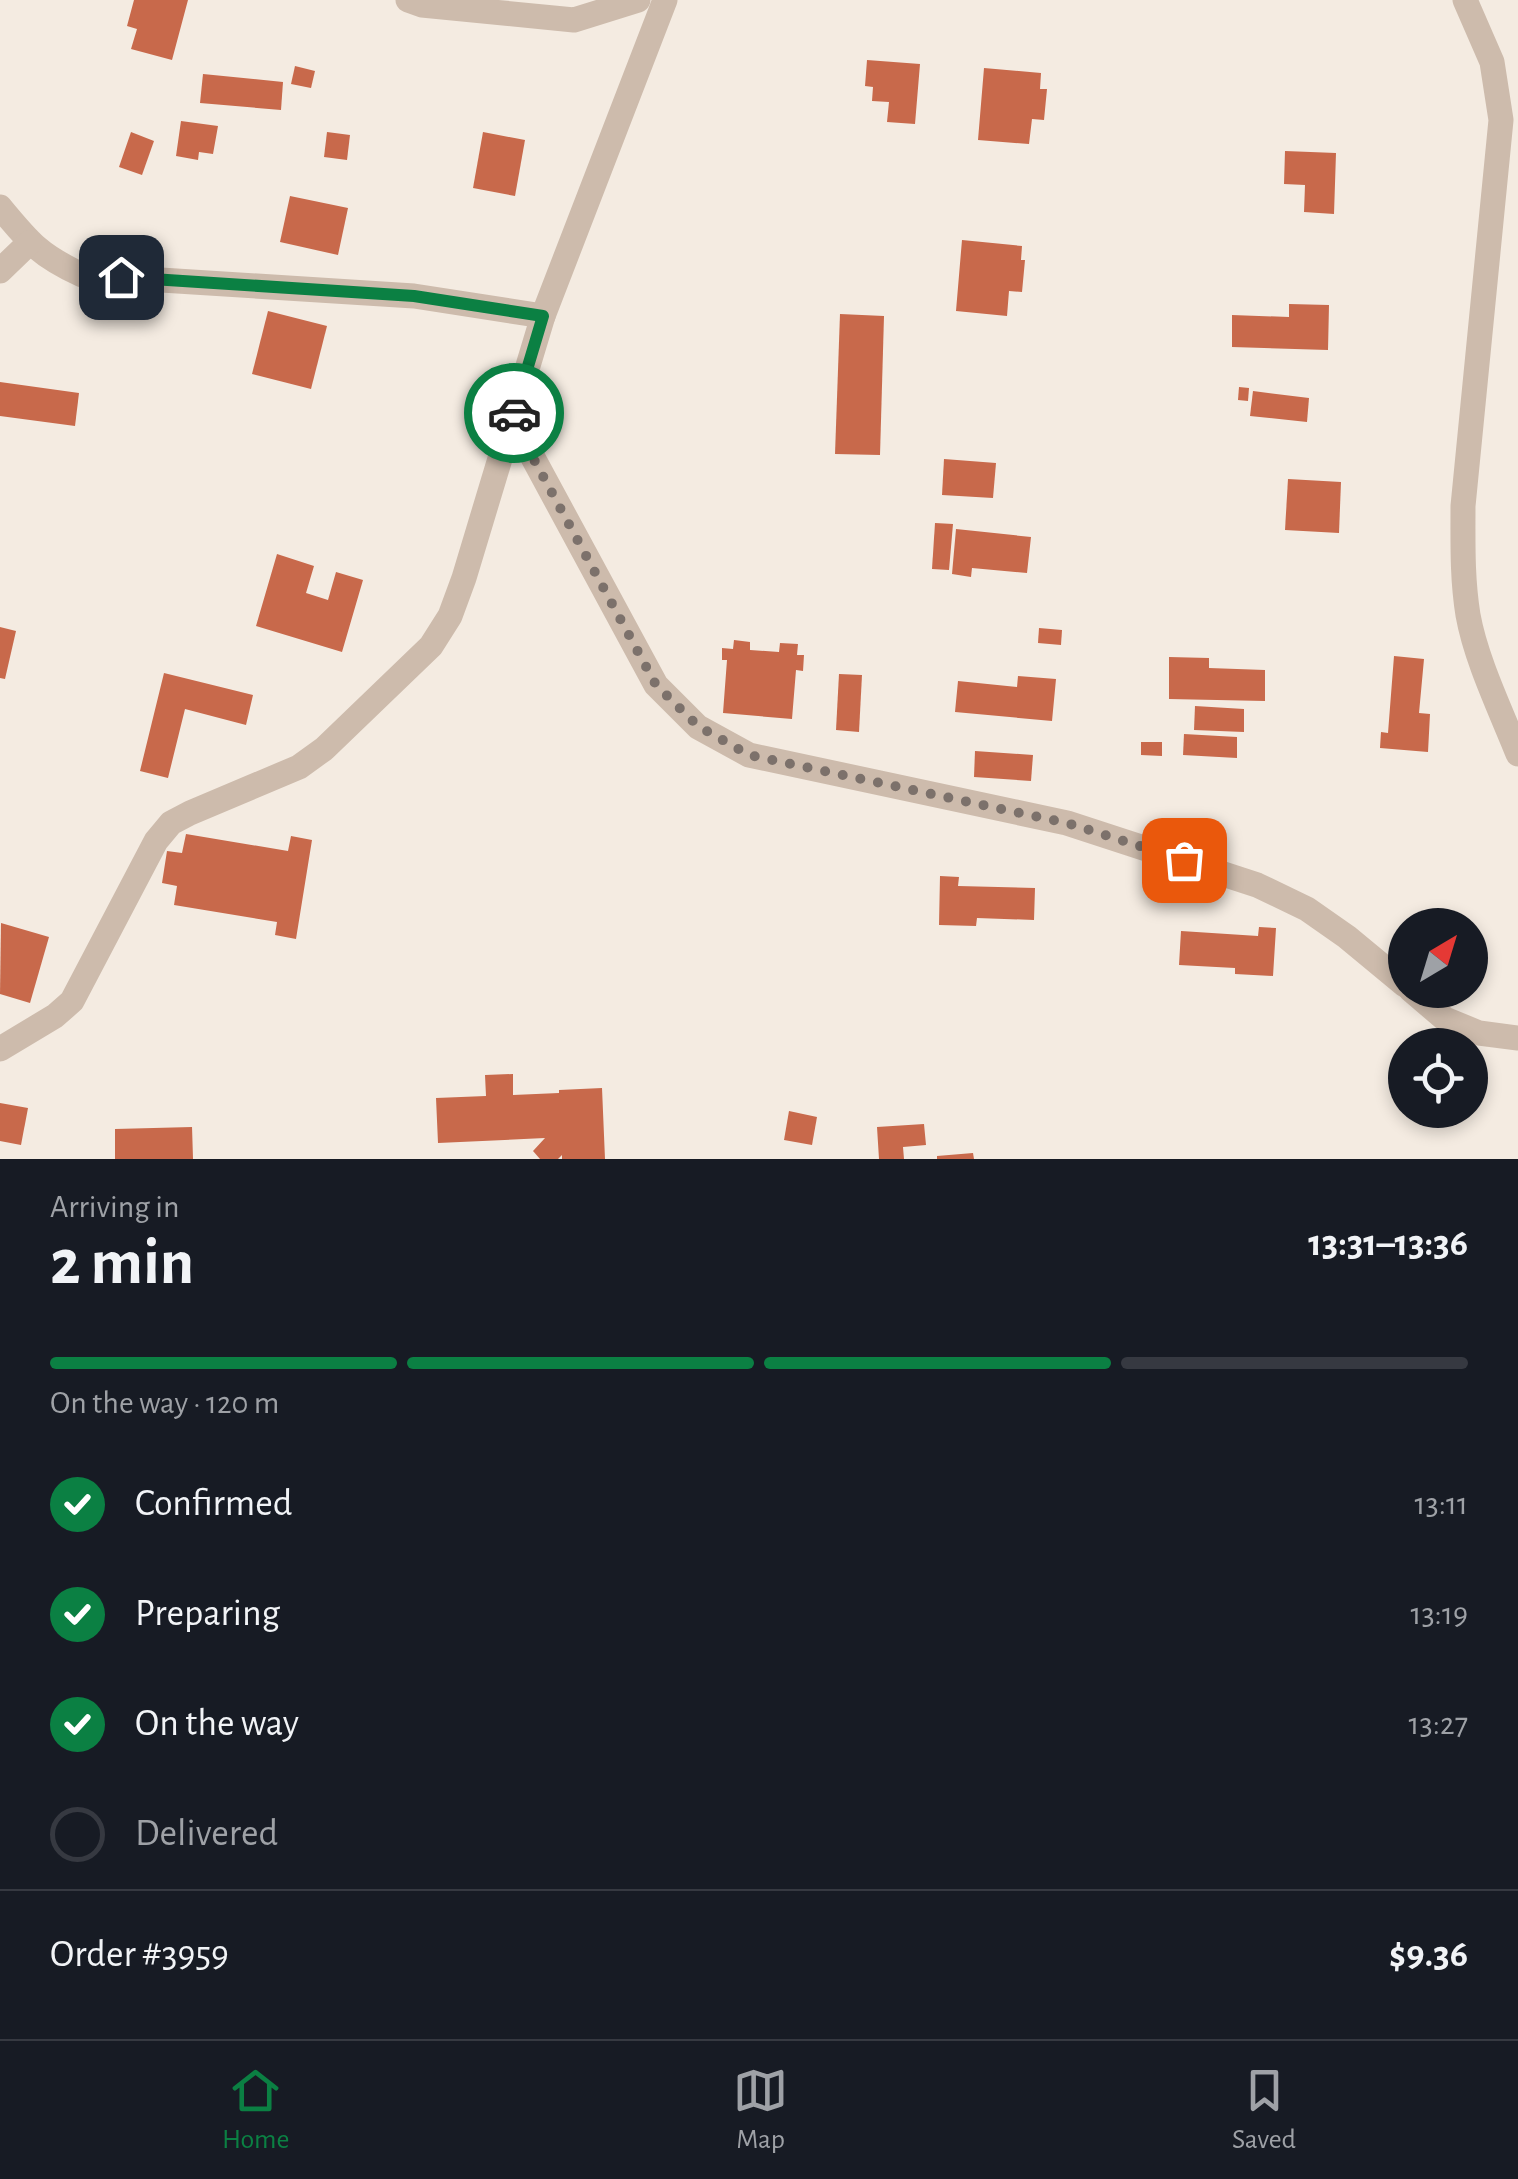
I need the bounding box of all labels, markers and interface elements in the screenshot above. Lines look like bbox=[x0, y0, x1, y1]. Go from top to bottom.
pin bbox=[79, 235, 164, 320]
icon: home bbox=[94, 250, 149, 305]
courier bbox=[464, 363, 564, 463]
icon: car bbox=[487, 386, 542, 441]
pin bbox=[1142, 818, 1227, 903]
icon: bag bbox=[1157, 833, 1212, 888]
north arrow bbox=[1388, 908, 1488, 1008]
map controls bbox=[1388, 908, 1488, 1128]
button: locate bbox=[1388, 1028, 1488, 1128]
text: Arriving in bbox=[50, 1191, 179, 1223]
text: 13:31–13:36 bbox=[1308, 1225, 1468, 1263]
text: 2 min bbox=[50, 1231, 194, 1296]
text: On the way · 120 m bbox=[50, 1387, 279, 1419]
icon: check bbox=[50, 1477, 105, 1532]
text: Confirmed bbox=[135, 1485, 292, 1523]
text: 13:11 bbox=[1414, 1488, 1468, 1520]
icon: check bbox=[50, 1587, 105, 1642]
text: Preparing bbox=[135, 1595, 280, 1633]
text: 13:19 bbox=[1410, 1598, 1468, 1630]
icon: check bbox=[50, 1697, 105, 1752]
text: On the way bbox=[135, 1705, 299, 1743]
text: 13:27 bbox=[1409, 1708, 1468, 1740]
text: Delivered bbox=[135, 1815, 278, 1853]
text: Order #3959 bbox=[50, 1936, 229, 1974]
text: $9.36 bbox=[1389, 1936, 1468, 1974]
tab: Home bbox=[222, 2063, 289, 2157]
tab: Map bbox=[733, 2063, 788, 2157]
tab: Saved bbox=[1232, 2063, 1296, 2157]

